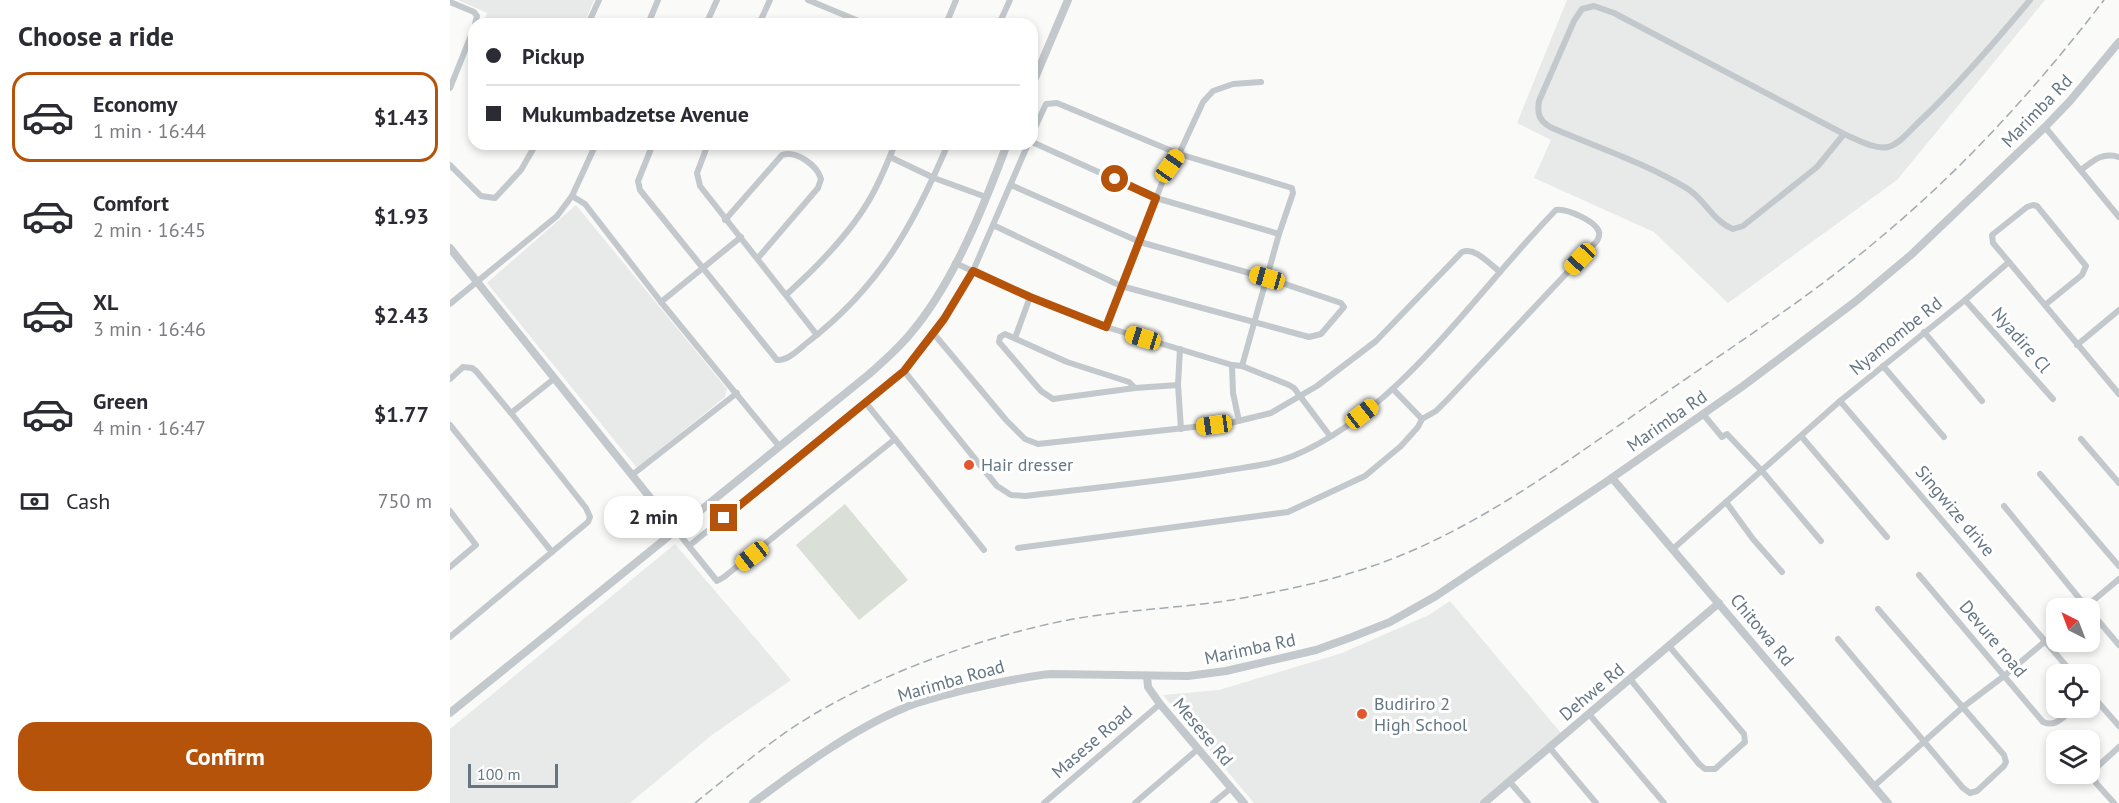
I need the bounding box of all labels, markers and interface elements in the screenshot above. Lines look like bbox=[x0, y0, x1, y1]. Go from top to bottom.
text: Choose a ride bbox=[18, 19, 174, 53]
text: Pickup bbox=[522, 42, 585, 70]
street label: Marimba Rd bbox=[1996, 69, 2077, 152]
icon: car bbox=[21, 90, 75, 144]
text: Economy bbox=[93, 90, 177, 118]
text: Mukumbadzetse Avenue bbox=[522, 100, 749, 128]
text: $1.43 bbox=[374, 103, 429, 131]
text: 1 min · 16:44 bbox=[93, 118, 206, 144]
car bbox=[1152, 146, 1188, 186]
route start bbox=[1101, 165, 1128, 192]
icon: car bbox=[21, 189, 75, 243]
text: Comfort bbox=[93, 189, 169, 217]
text: $1.93 bbox=[374, 202, 429, 230]
text: 2 min · 16:45 bbox=[93, 217, 206, 243]
car bbox=[1561, 240, 1599, 278]
car bbox=[1247, 264, 1287, 292]
icon: car bbox=[21, 288, 75, 342]
text: XL bbox=[93, 288, 118, 316]
street label: Nyamombe Rd bbox=[1845, 291, 1947, 380]
text: $2.43 bbox=[374, 301, 429, 329]
street label: Nyadire Cl bbox=[1987, 302, 2057, 378]
text: 3 min · 16:46 bbox=[93, 316, 206, 342]
car bbox=[1123, 324, 1163, 352]
street label: Marimba Rd bbox=[1622, 385, 1711, 457]
icon: car bbox=[21, 387, 75, 441]
text: Green bbox=[93, 387, 148, 415]
car bbox=[1342, 396, 1382, 432]
text: $1.77 bbox=[374, 400, 429, 428]
car bbox=[1195, 414, 1233, 436]
text: 4 min · 16:47 bbox=[93, 415, 206, 441]
place label: Hair dresser bbox=[981, 453, 1073, 476]
marker: Hair dresser bbox=[962, 458, 976, 472]
street label: Singwize drive bbox=[1911, 460, 2000, 561]
icon: cash bbox=[18, 485, 51, 518]
text: Cash bbox=[66, 487, 110, 515]
text: 750 m bbox=[378, 488, 432, 514]
callout: 2 min bbox=[604, 497, 703, 539]
text: 2 min bbox=[629, 504, 678, 530]
route end bbox=[710, 504, 737, 531]
car bbox=[732, 538, 772, 574]
street label: Chitowa Rd bbox=[1725, 589, 1799, 671]
street label: Devure road bbox=[1955, 596, 2032, 682]
north arrow bbox=[2046, 598, 2100, 652]
map controls bbox=[2046, 598, 2100, 784]
street label: Marimba Rd bbox=[1202, 628, 1298, 669]
street label: Marimba Road bbox=[895, 654, 1007, 707]
street label: Dehwe Rd bbox=[1554, 658, 1629, 726]
button: locate bbox=[2046, 664, 2100, 718]
place label: Budiriro 2 High School bbox=[1374, 692, 1468, 736]
street label: Mesese Rd bbox=[1168, 693, 1239, 770]
street label: Masese Road bbox=[1047, 700, 1137, 783]
marker: Budiriro 2 High School bbox=[1355, 707, 1369, 721]
button: Confirm bbox=[18, 722, 432, 791]
button: layers bbox=[2046, 730, 2100, 784]
scale bar bbox=[468, 761, 558, 788]
text: 100 m bbox=[477, 764, 520, 784]

